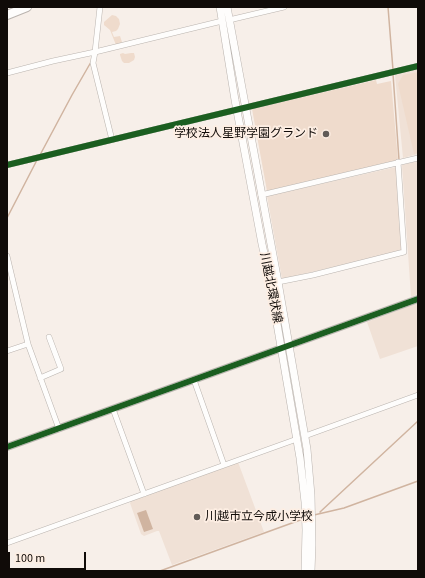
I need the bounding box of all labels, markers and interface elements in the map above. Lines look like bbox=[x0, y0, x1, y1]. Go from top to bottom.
place label: 学校法人星野学園グランド bbox=[174, 127, 318, 141]
marker: 学校法人星野学園グランド bbox=[321, 129, 331, 139]
street label: 川越北環状線 bbox=[256, 251, 284, 325]
place label: 川越市立今成小学校 bbox=[205, 510, 313, 524]
marker: 川越市立今成小学校 bbox=[192, 512, 202, 522]
scale bar bbox=[10, 544, 88, 570]
text: 100 m bbox=[15, 550, 45, 567]

